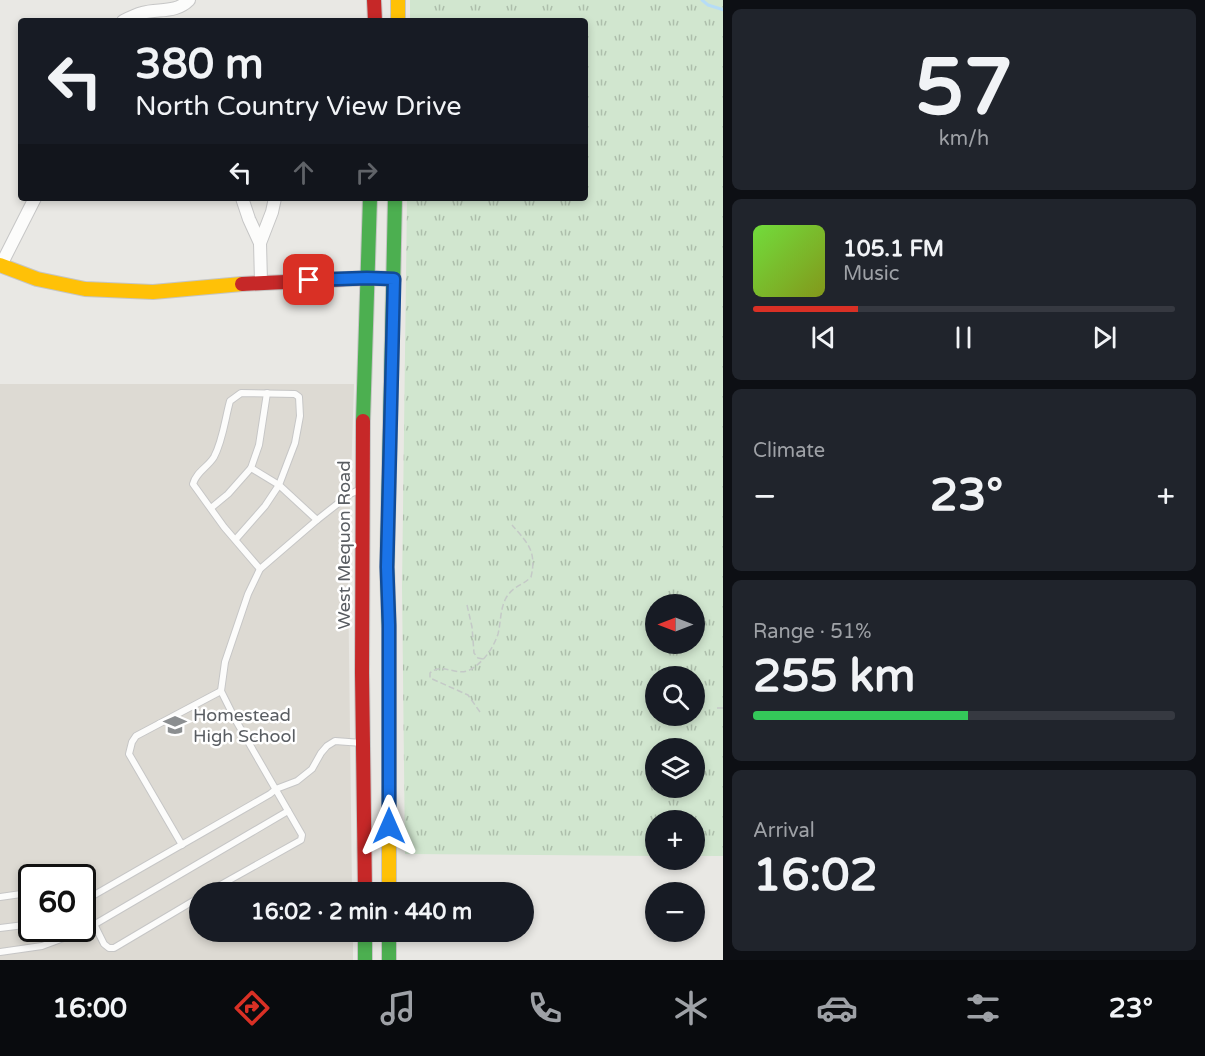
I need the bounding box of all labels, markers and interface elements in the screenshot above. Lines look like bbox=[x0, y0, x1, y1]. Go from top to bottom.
text: 380 m bbox=[135, 39, 264, 90]
text: 57 bbox=[915, 41, 1013, 135]
icon: left bbox=[36, 42, 114, 120]
text: North Country View Drive bbox=[135, 90, 462, 123]
text: km/h bbox=[939, 127, 989, 151]
icon: left bbox=[224, 156, 257, 189]
icon: ahead bbox=[287, 156, 320, 189]
icon: right bbox=[350, 156, 383, 189]
text: 105.1 FM bbox=[843, 236, 944, 262]
pin bbox=[283, 254, 334, 305]
text: Music bbox=[843, 262, 899, 286]
icon: arrive bbox=[292, 263, 325, 296]
icon: previous bbox=[807, 321, 840, 354]
icon: pause bbox=[947, 321, 980, 354]
icon: next bbox=[1088, 321, 1121, 354]
text: Climate bbox=[753, 439, 825, 463]
street label: West Mequon Road bbox=[333, 460, 355, 630]
text: 23° bbox=[930, 469, 1003, 523]
text: − bbox=[753, 477, 777, 516]
text: + bbox=[1156, 477, 1175, 516]
north arrow bbox=[645, 594, 705, 654]
map controls bbox=[645, 594, 705, 942]
text: Range · 51% bbox=[753, 620, 872, 644]
text: 255 km bbox=[753, 650, 915, 704]
button: search bbox=[645, 666, 705, 726]
place label: Homestead High School bbox=[193, 704, 296, 747]
school or university icon: Homestead High School bbox=[162, 712, 188, 738]
button: layers bbox=[645, 738, 705, 798]
position arrow bbox=[357, 794, 421, 858]
button: + bbox=[645, 810, 705, 870]
text: Arrival bbox=[753, 819, 815, 843]
text: 16:02 bbox=[753, 849, 878, 903]
speed limit sign: 60 bbox=[18, 864, 96, 942]
button: − bbox=[645, 882, 705, 942]
text: 16:02 · 2 min · 440 m bbox=[251, 899, 472, 925]
icon: directions bbox=[231, 987, 273, 1029]
icon: music bbox=[377, 987, 419, 1029]
icon: phone bbox=[524, 987, 566, 1029]
icon: climate bbox=[670, 987, 712, 1029]
icon: car bbox=[816, 987, 858, 1029]
icon: filters bbox=[962, 987, 1004, 1029]
text: 16:00 bbox=[52, 992, 127, 1025]
text: 23° bbox=[1109, 992, 1153, 1025]

